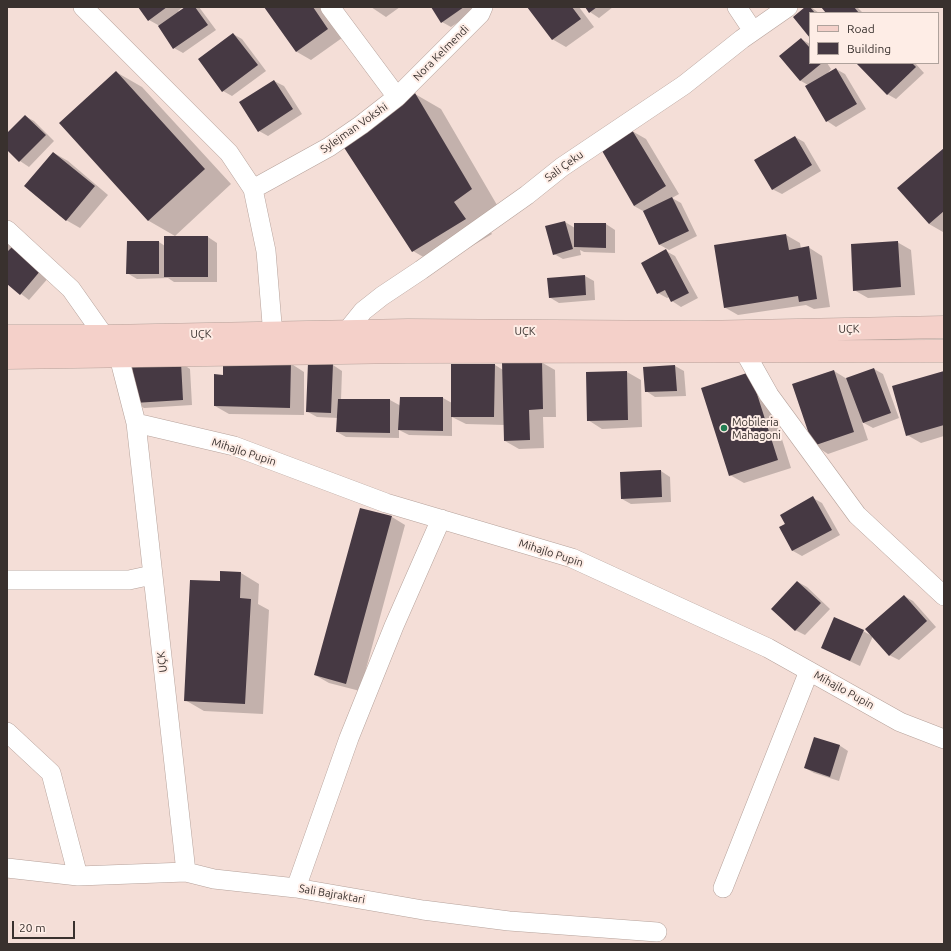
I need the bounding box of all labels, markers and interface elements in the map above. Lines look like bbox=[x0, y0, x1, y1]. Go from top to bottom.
legend bbox=[809, 12, 939, 64]
street label: Nora Kelmendi bbox=[410, 22, 472, 84]
text: Road bbox=[847, 22, 875, 35]
text: Building bbox=[847, 42, 891, 55]
street label: Sylejman Vokshi bbox=[318, 100, 390, 156]
street label: Sali Çeku bbox=[542, 148, 586, 184]
street label: UÇK bbox=[838, 322, 860, 336]
street label: UÇK bbox=[515, 324, 535, 338]
street label: UÇK bbox=[190, 327, 212, 341]
place label: Mobileria Mahagoni bbox=[732, 415, 781, 441]
marker: Mobileria Mahagoni bbox=[719, 423, 729, 433]
street label: Mihajlo Pupin bbox=[210, 435, 278, 469]
street label: Mihajlo Pupin bbox=[517, 536, 585, 570]
street label: UÇK bbox=[154, 651, 170, 673]
street label: Mihajlo Pupin bbox=[812, 668, 876, 712]
street label: Sali Bajraktari bbox=[298, 882, 366, 906]
scale bar bbox=[14, 913, 77, 939]
text: 20 m bbox=[19, 921, 46, 934]

